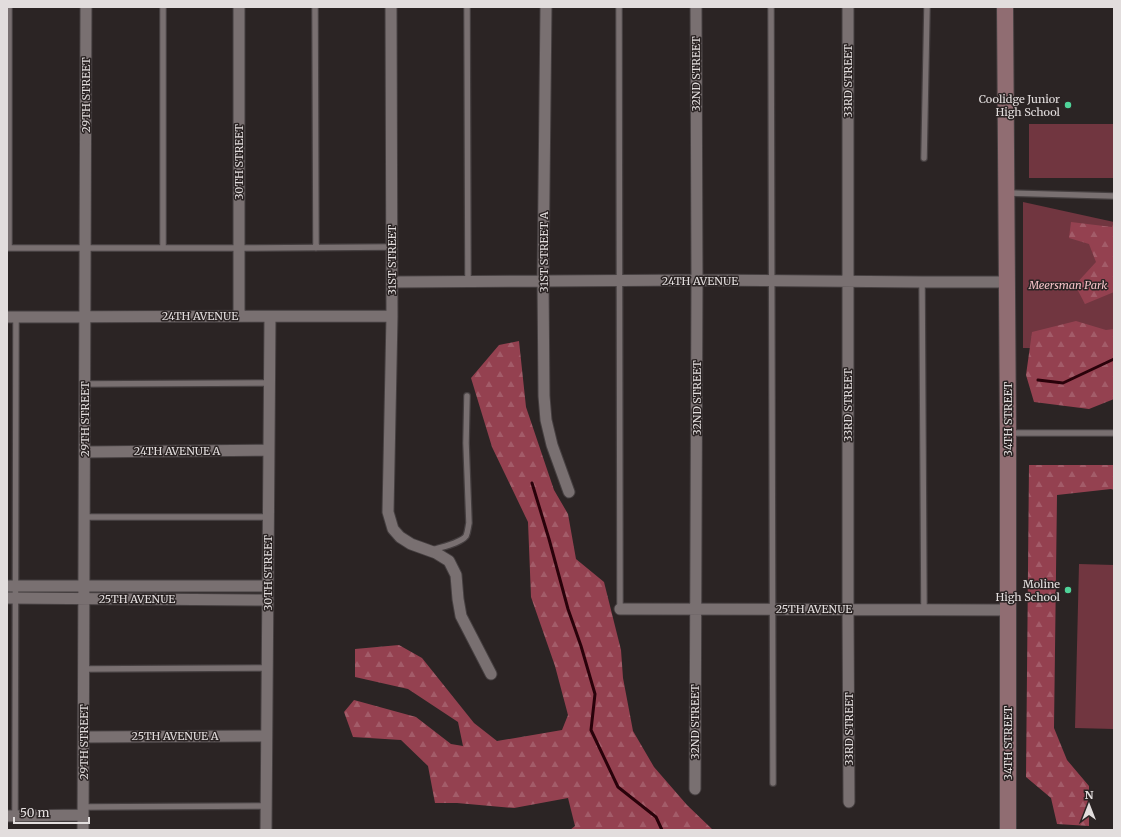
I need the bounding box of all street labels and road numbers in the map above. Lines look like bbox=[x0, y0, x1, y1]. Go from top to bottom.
street label: 32ND STREET bbox=[689, 36, 703, 112]
street label: 33RD STREET bbox=[841, 44, 855, 118]
street label: 29TH STREET bbox=[79, 57, 93, 133]
street label: 30TH STREET bbox=[232, 124, 246, 200]
street label: 31ST STREET A bbox=[537, 211, 551, 292]
street label: 31ST STREET bbox=[385, 224, 399, 295]
street label: 24TH AVENUE bbox=[662, 274, 738, 288]
street label: 24TH AVENUE bbox=[162, 309, 238, 323]
street label: 32ND STREET bbox=[690, 360, 704, 436]
street label: 33RD STREET bbox=[841, 368, 855, 442]
street label: 29TH STREET bbox=[78, 381, 92, 457]
street label: 34TH STREET bbox=[1001, 381, 1015, 456]
street label: 24TH AVENUE A bbox=[134, 444, 221, 458]
street label: 30TH STREET bbox=[261, 535, 275, 611]
street label: 25TH AVENUE bbox=[99, 592, 175, 606]
street label: 25TH AVENUE bbox=[776, 602, 852, 616]
street label: 32ND STREET bbox=[688, 684, 702, 760]
street label: 33RD STREET bbox=[842, 692, 856, 766]
street label: 29TH STREET bbox=[77, 704, 91, 780]
street label: 34TH STREET bbox=[1001, 705, 1015, 780]
street label: 25TH AVENUE A bbox=[132, 729, 219, 743]

